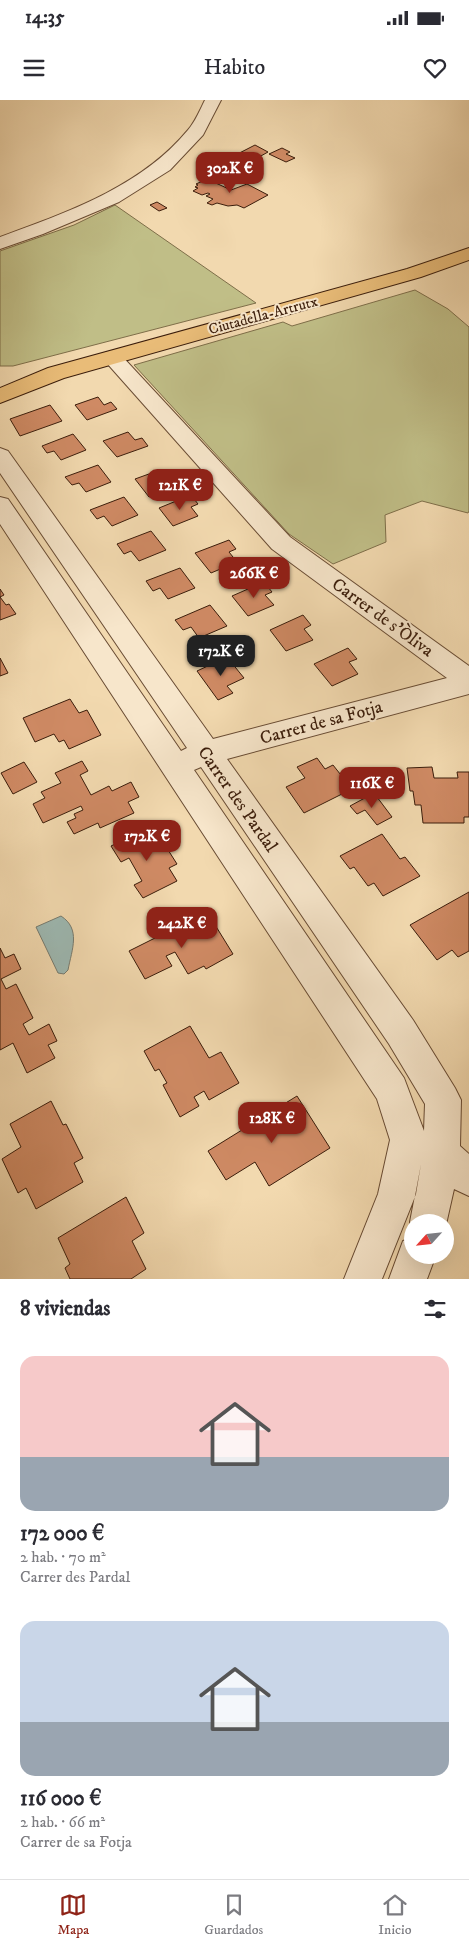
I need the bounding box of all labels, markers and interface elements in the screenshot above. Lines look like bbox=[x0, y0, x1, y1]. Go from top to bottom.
text: 14:35 bbox=[25, 6, 64, 29]
icon: menu bbox=[20, 54, 48, 82]
text: Habito bbox=[204, 54, 265, 81]
icon: heart bbox=[421, 54, 449, 82]
pin: 302K € bbox=[189, 152, 271, 194]
text: 302K € bbox=[207, 158, 253, 178]
street label: Ciutadella-Artrutx bbox=[206, 292, 320, 339]
pin: 121K € bbox=[139, 468, 221, 511]
text: 121K € bbox=[158, 475, 202, 495]
pin: 266K € bbox=[213, 556, 295, 599]
text: 266K € bbox=[230, 563, 278, 583]
street label: Carrer de s'Òliva bbox=[327, 574, 438, 662]
pin: 172K € bbox=[180, 634, 262, 677]
text: 172K € bbox=[198, 641, 244, 661]
street label: Carrer de sa Fotja bbox=[258, 696, 385, 750]
street label: Carrer des Pardal bbox=[193, 742, 282, 857]
pin: 116K € bbox=[331, 766, 413, 809]
text: 116K € bbox=[350, 773, 394, 793]
pin: 172K € bbox=[106, 820, 188, 862]
text: 172K € bbox=[124, 826, 170, 846]
pin: 242K € bbox=[141, 906, 223, 949]
text: 242K € bbox=[158, 913, 206, 933]
pin: 128K € bbox=[231, 1102, 313, 1144]
text: 128K € bbox=[249, 1108, 295, 1128]
north arrow bbox=[404, 1214, 454, 1264]
map controls bbox=[404, 1214, 454, 1264]
icon: filters bbox=[421, 1295, 449, 1323]
text: 8 viviendas bbox=[20, 1296, 110, 1322]
icon: home bbox=[190, 1389, 280, 1479]
text: 172 000 € bbox=[20, 1521, 104, 1547]
text: 2 hab. · 70 m² bbox=[20, 1547, 106, 1567]
text: Carrer des Pardal bbox=[20, 1567, 130, 1587]
icon: home bbox=[190, 1654, 280, 1744]
text: 116 000 € bbox=[20, 1786, 101, 1812]
text: 2 hab. · 66 m² bbox=[20, 1812, 105, 1832]
text: Carrer de sa Fotja bbox=[20, 1832, 132, 1852]
tab: Mapa bbox=[58, 1891, 89, 1939]
tab: Guardados bbox=[204, 1891, 263, 1939]
tab: Inicio bbox=[378, 1891, 411, 1939]

